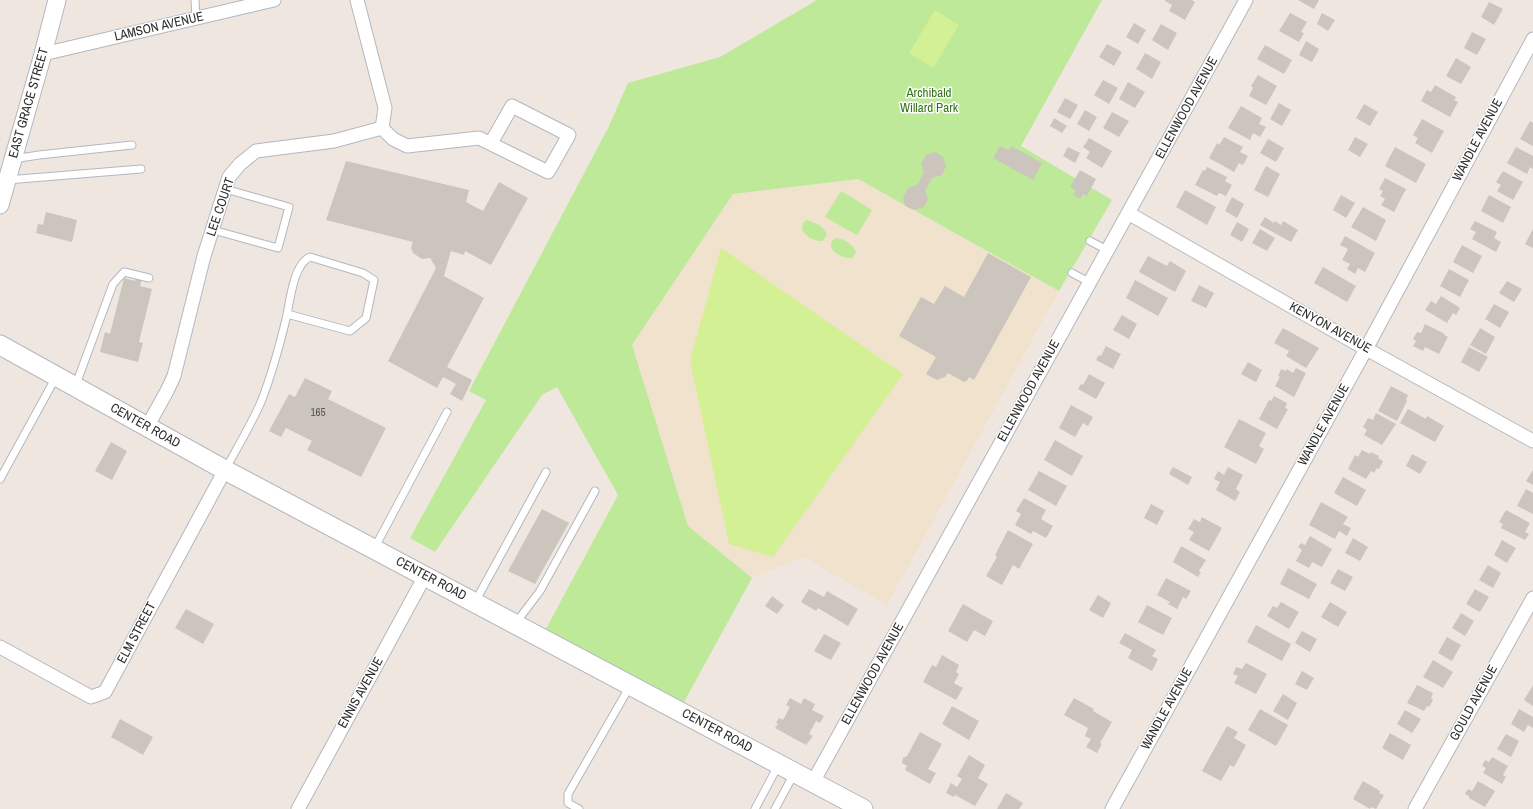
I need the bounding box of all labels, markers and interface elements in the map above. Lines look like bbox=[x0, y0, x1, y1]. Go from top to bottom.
street label: LAMSON AVENUE bbox=[113, 9, 205, 45]
street label: EAST GRACE STREET bbox=[6, 46, 52, 160]
street label: ELLENWOOD AVENUE bbox=[1153, 54, 1221, 162]
park label: Archibald Willard Park bbox=[900, 86, 958, 117]
street label: WANDLE AVENUE bbox=[1450, 96, 1506, 184]
street label: LEE COURT bbox=[204, 176, 238, 238]
street label: KENYON AVENUE bbox=[1286, 299, 1374, 357]
street label: ELLENWOOD AVENUE bbox=[995, 337, 1063, 445]
street label: WANDLE AVENUE bbox=[1295, 381, 1353, 469]
street label: CENTER ROAD bbox=[107, 400, 183, 452]
house number: 165 bbox=[310, 406, 326, 420]
street label: CENTER ROAD bbox=[393, 554, 469, 604]
street label: ELM STREET bbox=[114, 600, 160, 666]
street label: ELLENWOOD AVENUE bbox=[839, 620, 907, 728]
street label: ENNIS AVENUE bbox=[335, 655, 387, 731]
street label: GOULD AVENUE bbox=[1447, 663, 1501, 743]
street label: WANDLE AVENUE bbox=[1138, 665, 1196, 753]
street label: CENTER ROAD bbox=[679, 706, 755, 756]

